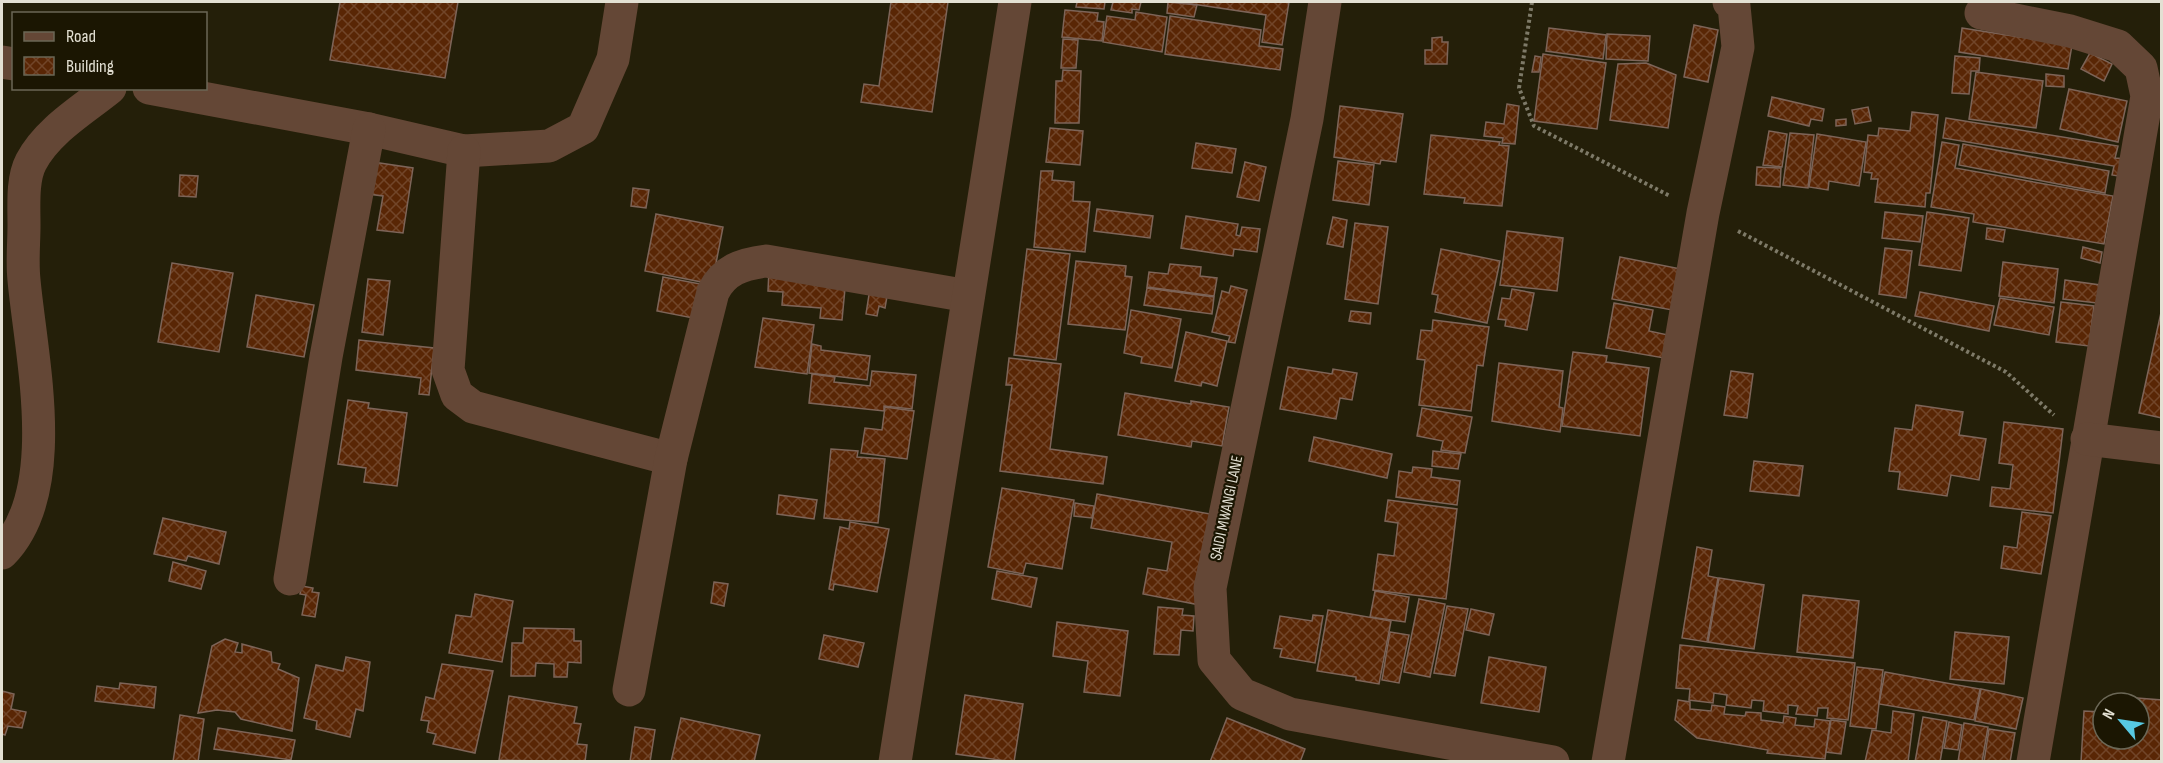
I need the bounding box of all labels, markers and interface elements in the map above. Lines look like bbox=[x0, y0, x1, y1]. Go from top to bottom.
legend bbox=[12, 12, 207, 90]
text: Road bbox=[66, 26, 96, 47]
text: Building bbox=[66, 56, 114, 77]
street label: SAIDI MWANGI LANE bbox=[1207, 454, 1247, 562]
north arrow bbox=[2091, 691, 2151, 751]
text: N bbox=[2099, 706, 2120, 723]

